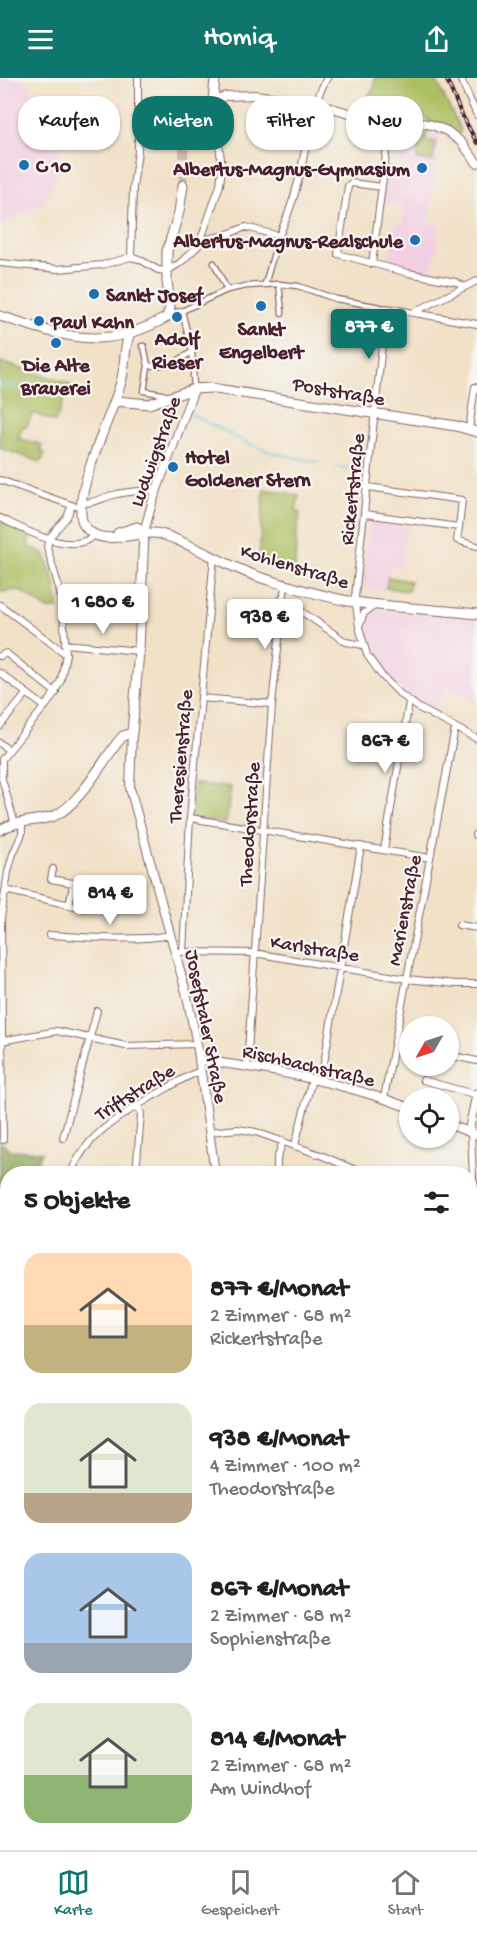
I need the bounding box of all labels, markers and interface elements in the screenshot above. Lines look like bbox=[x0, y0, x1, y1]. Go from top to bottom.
icon: menu bbox=[24, 23, 57, 56]
text: Homiq bbox=[203, 23, 274, 55]
icon: share bbox=[420, 23, 453, 56]
chip: Kaufen bbox=[18, 96, 120, 150]
chip: Mieten bbox=[132, 96, 234, 150]
chip: Filter bbox=[246, 96, 334, 150]
chip: Neu bbox=[346, 96, 423, 150]
place label: C 10 bbox=[35, 157, 72, 180]
marker: C 10 bbox=[17, 158, 31, 172]
place label: Albertus-Magnus-Gymnasium bbox=[172, 160, 411, 183]
marker: Albertus-Magnus-Gymnasium bbox=[415, 161, 429, 175]
place label: Albertus-Magnus-Realschule bbox=[172, 232, 404, 255]
marker: Albertus-Magnus-Realschule bbox=[408, 233, 422, 247]
place label: Sankt Josef bbox=[106, 286, 204, 309]
marker: Sankt Josef bbox=[87, 287, 101, 301]
marker: Sankt Engelbert bbox=[254, 299, 268, 313]
pin: 877 € bbox=[327, 309, 411, 360]
marker: Adolf Rieser bbox=[170, 310, 184, 324]
place label: Paul Kahn bbox=[50, 313, 135, 336]
marker: Paul Kahn bbox=[32, 314, 46, 328]
text: 877 € bbox=[345, 317, 393, 340]
place label: Sankt Engelbert bbox=[219, 320, 305, 366]
place label: Adolf Rieser bbox=[151, 330, 204, 376]
marker: Die Alte Brauerei bbox=[49, 336, 63, 350]
place label: Die Alte Brauerei bbox=[20, 356, 91, 402]
street label: Poststraße bbox=[290, 374, 387, 413]
street label: Ludwigstraße bbox=[127, 393, 188, 511]
street label: Rickertstraße bbox=[337, 432, 372, 546]
place label: Hotel Goldener Stern bbox=[185, 448, 311, 494]
marker: Hotel Goldener Stern bbox=[166, 460, 180, 474]
street label: Kohlenstraße bbox=[237, 541, 352, 596]
pin: 1 680 € bbox=[48, 584, 158, 635]
text: 1 680 € bbox=[72, 592, 134, 615]
pin: 938 € bbox=[223, 599, 307, 650]
text: 938 € bbox=[241, 607, 289, 630]
street label: Theresienstraße bbox=[165, 688, 200, 825]
pin: 867 € bbox=[343, 723, 427, 774]
text: 867 € bbox=[361, 731, 409, 754]
street label: Theodorstraße bbox=[236, 761, 267, 888]
street label: Marienstraße bbox=[384, 853, 429, 968]
pin: 814 € bbox=[68, 875, 152, 926]
text: 814 € bbox=[87, 883, 133, 906]
street label: Karlstraße bbox=[268, 932, 361, 969]
street label: Josefstaler Straße bbox=[178, 948, 231, 1106]
north arrow bbox=[399, 1016, 459, 1076]
map controls bbox=[399, 1016, 459, 1148]
street label: Rischbachstraße bbox=[240, 1041, 377, 1094]
street label: Triftstraße bbox=[91, 1060, 181, 1128]
button: locate bbox=[399, 1088, 459, 1148]
icon: filters bbox=[420, 1186, 453, 1219]
text: 5 Objekte bbox=[24, 1187, 130, 1218]
text: 877 €/Monat bbox=[210, 1275, 348, 1306]
icon: home bbox=[72, 1277, 144, 1349]
text: 2 Zimmer · 68 m² bbox=[210, 1306, 351, 1329]
text: Rickertstraße bbox=[210, 1329, 322, 1352]
text: 938 €/Monat bbox=[210, 1425, 348, 1456]
icon: home bbox=[72, 1427, 144, 1499]
text: 4 Zimmer · 100 m² bbox=[210, 1456, 361, 1479]
text: Theodorstraße bbox=[210, 1479, 335, 1502]
text: 867 €/Monat bbox=[210, 1575, 348, 1606]
icon: home bbox=[72, 1577, 144, 1649]
text: 2 Zimmer · 68 m² bbox=[210, 1606, 351, 1629]
text: Sophienstraße bbox=[210, 1629, 331, 1652]
text: 814 €/Monat bbox=[210, 1725, 344, 1756]
icon: home bbox=[72, 1727, 144, 1799]
text: 2 Zimmer · 68 m² bbox=[210, 1756, 351, 1779]
text: Am Windhof bbox=[210, 1779, 311, 1802]
tab: Karte bbox=[54, 1866, 92, 1921]
tab: Gespeichert bbox=[201, 1866, 279, 1921]
tab: Start bbox=[388, 1866, 423, 1921]

